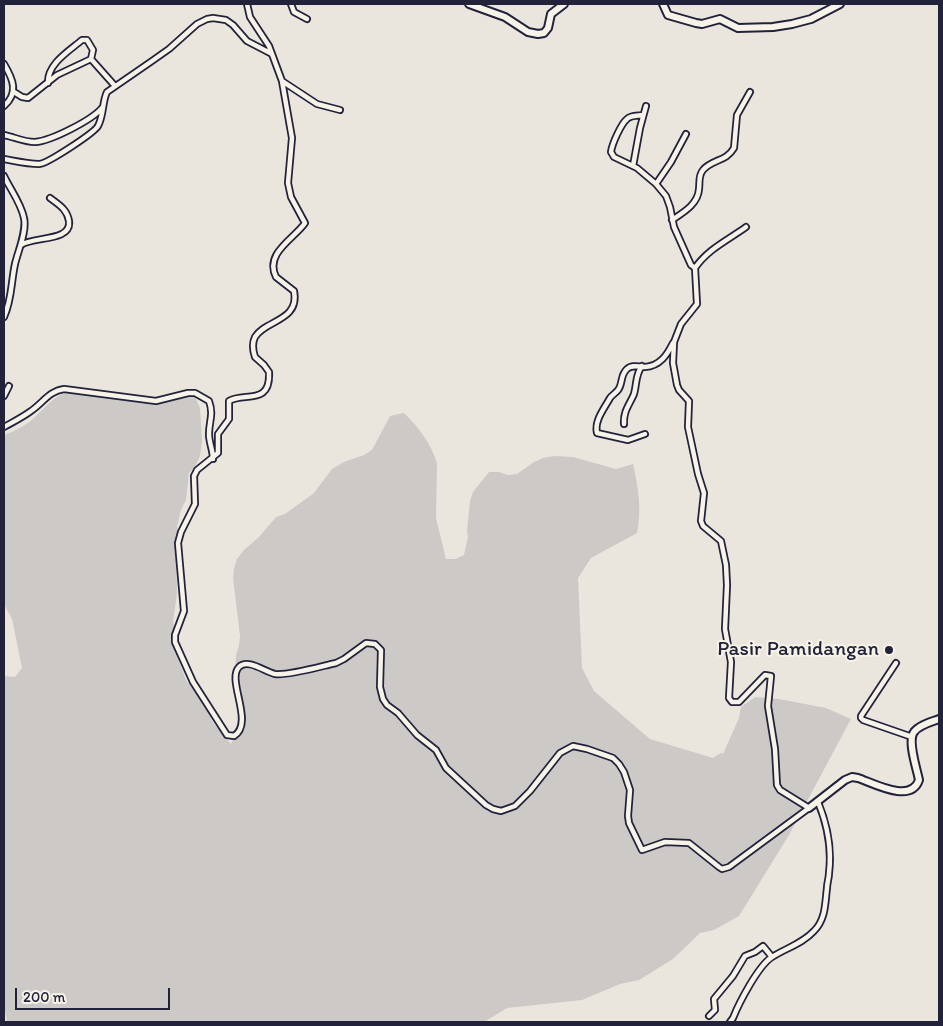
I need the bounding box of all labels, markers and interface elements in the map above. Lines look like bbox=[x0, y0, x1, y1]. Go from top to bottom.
place label: Pasir Pamidangan bbox=[717, 637, 879, 663]
marker: Pasir Pamidangan bbox=[883, 644, 895, 656]
scale bar bbox=[18, 978, 172, 1010]
text: 200 m bbox=[23, 988, 65, 1006]

